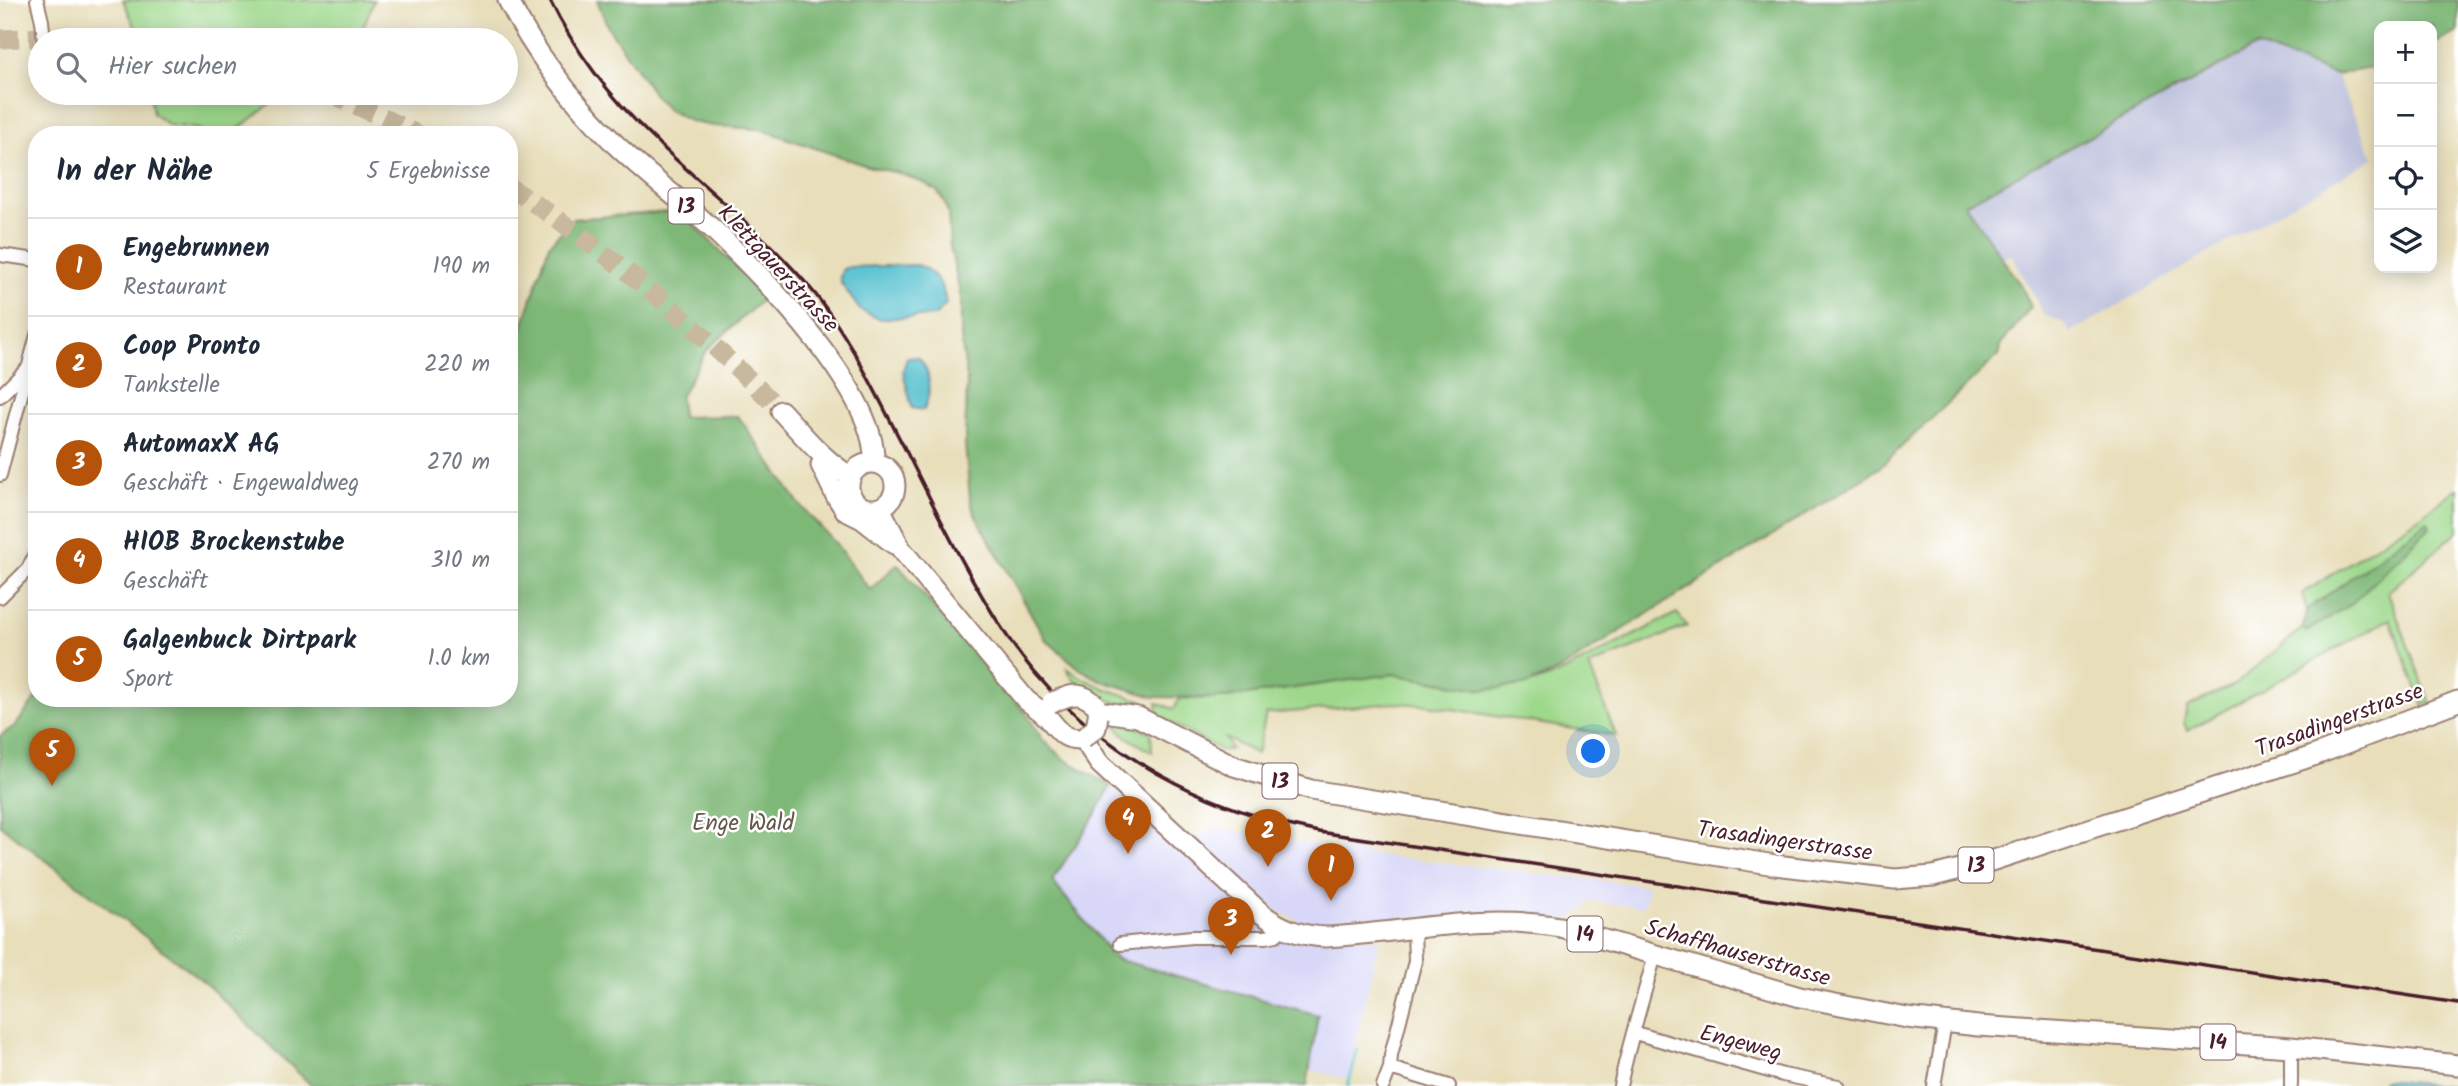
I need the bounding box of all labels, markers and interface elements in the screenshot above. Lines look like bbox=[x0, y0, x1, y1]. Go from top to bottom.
map controls bbox=[2374, 21, 2437, 273]
button: + bbox=[2374, 21, 2437, 84]
search box bbox=[28, 28, 518, 105]
text: Hier suchen bbox=[108, 46, 237, 88]
icon: search bbox=[52, 48, 90, 86]
button: − bbox=[2374, 84, 2437, 147]
button: locate bbox=[2374, 147, 2437, 210]
text: In der Nähe bbox=[56, 148, 213, 196]
text: 5 Ergebnisse bbox=[366, 154, 490, 190]
road number: 13 bbox=[668, 188, 704, 224]
street label: Klettgauerstrasse bbox=[708, 197, 847, 342]
button: layers bbox=[2374, 210, 2437, 273]
text: Engebrunnen bbox=[123, 228, 270, 270]
text: 1 bbox=[76, 249, 82, 285]
text: 190 m bbox=[433, 249, 490, 285]
text: Restaurant bbox=[123, 270, 227, 306]
text: Coop Pronto bbox=[123, 326, 260, 368]
text: 2 bbox=[72, 347, 86, 383]
text: 220 m bbox=[424, 347, 490, 383]
text: Tankstelle bbox=[123, 368, 220, 404]
text: AutomaxX AG bbox=[123, 424, 280, 466]
text: 3 bbox=[73, 445, 85, 481]
text: 270 m bbox=[427, 445, 490, 481]
text: Geschäft · Engewaldweg bbox=[123, 466, 359, 502]
text: HIOB Brockenstube bbox=[123, 522, 344, 564]
text: 4 bbox=[73, 543, 85, 579]
text: 310 m bbox=[431, 543, 490, 579]
text: Geschäft bbox=[123, 564, 208, 600]
text: Galgenbuck Dirtpark bbox=[123, 620, 356, 662]
text: 5 bbox=[73, 641, 85, 677]
text: 1.0 km bbox=[428, 641, 490, 677]
text: Sport bbox=[123, 662, 173, 698]
street label: Trasadingerstrasse bbox=[2251, 674, 2429, 768]
pin: 5 bbox=[29, 728, 75, 786]
your location bbox=[1576, 734, 1610, 768]
road number: 13 bbox=[1262, 764, 1298, 798]
pin: 4 bbox=[1105, 796, 1151, 854]
park label: Enge Wald bbox=[692, 806, 795, 842]
pin: 2 bbox=[1245, 809, 1291, 867]
street label: Trasadingerstrasse bbox=[1695, 812, 1875, 872]
pin: 1 bbox=[1308, 843, 1354, 901]
road number: 13 bbox=[1958, 848, 1994, 882]
pin: 3 bbox=[1208, 897, 1254, 955]
street label: Schaffhauserstrasse bbox=[1640, 910, 1835, 998]
road number: 14 bbox=[1568, 916, 1602, 951]
street label: Engeweg bbox=[1695, 1016, 1786, 1072]
road number: 14 bbox=[2200, 1024, 2236, 1060]

